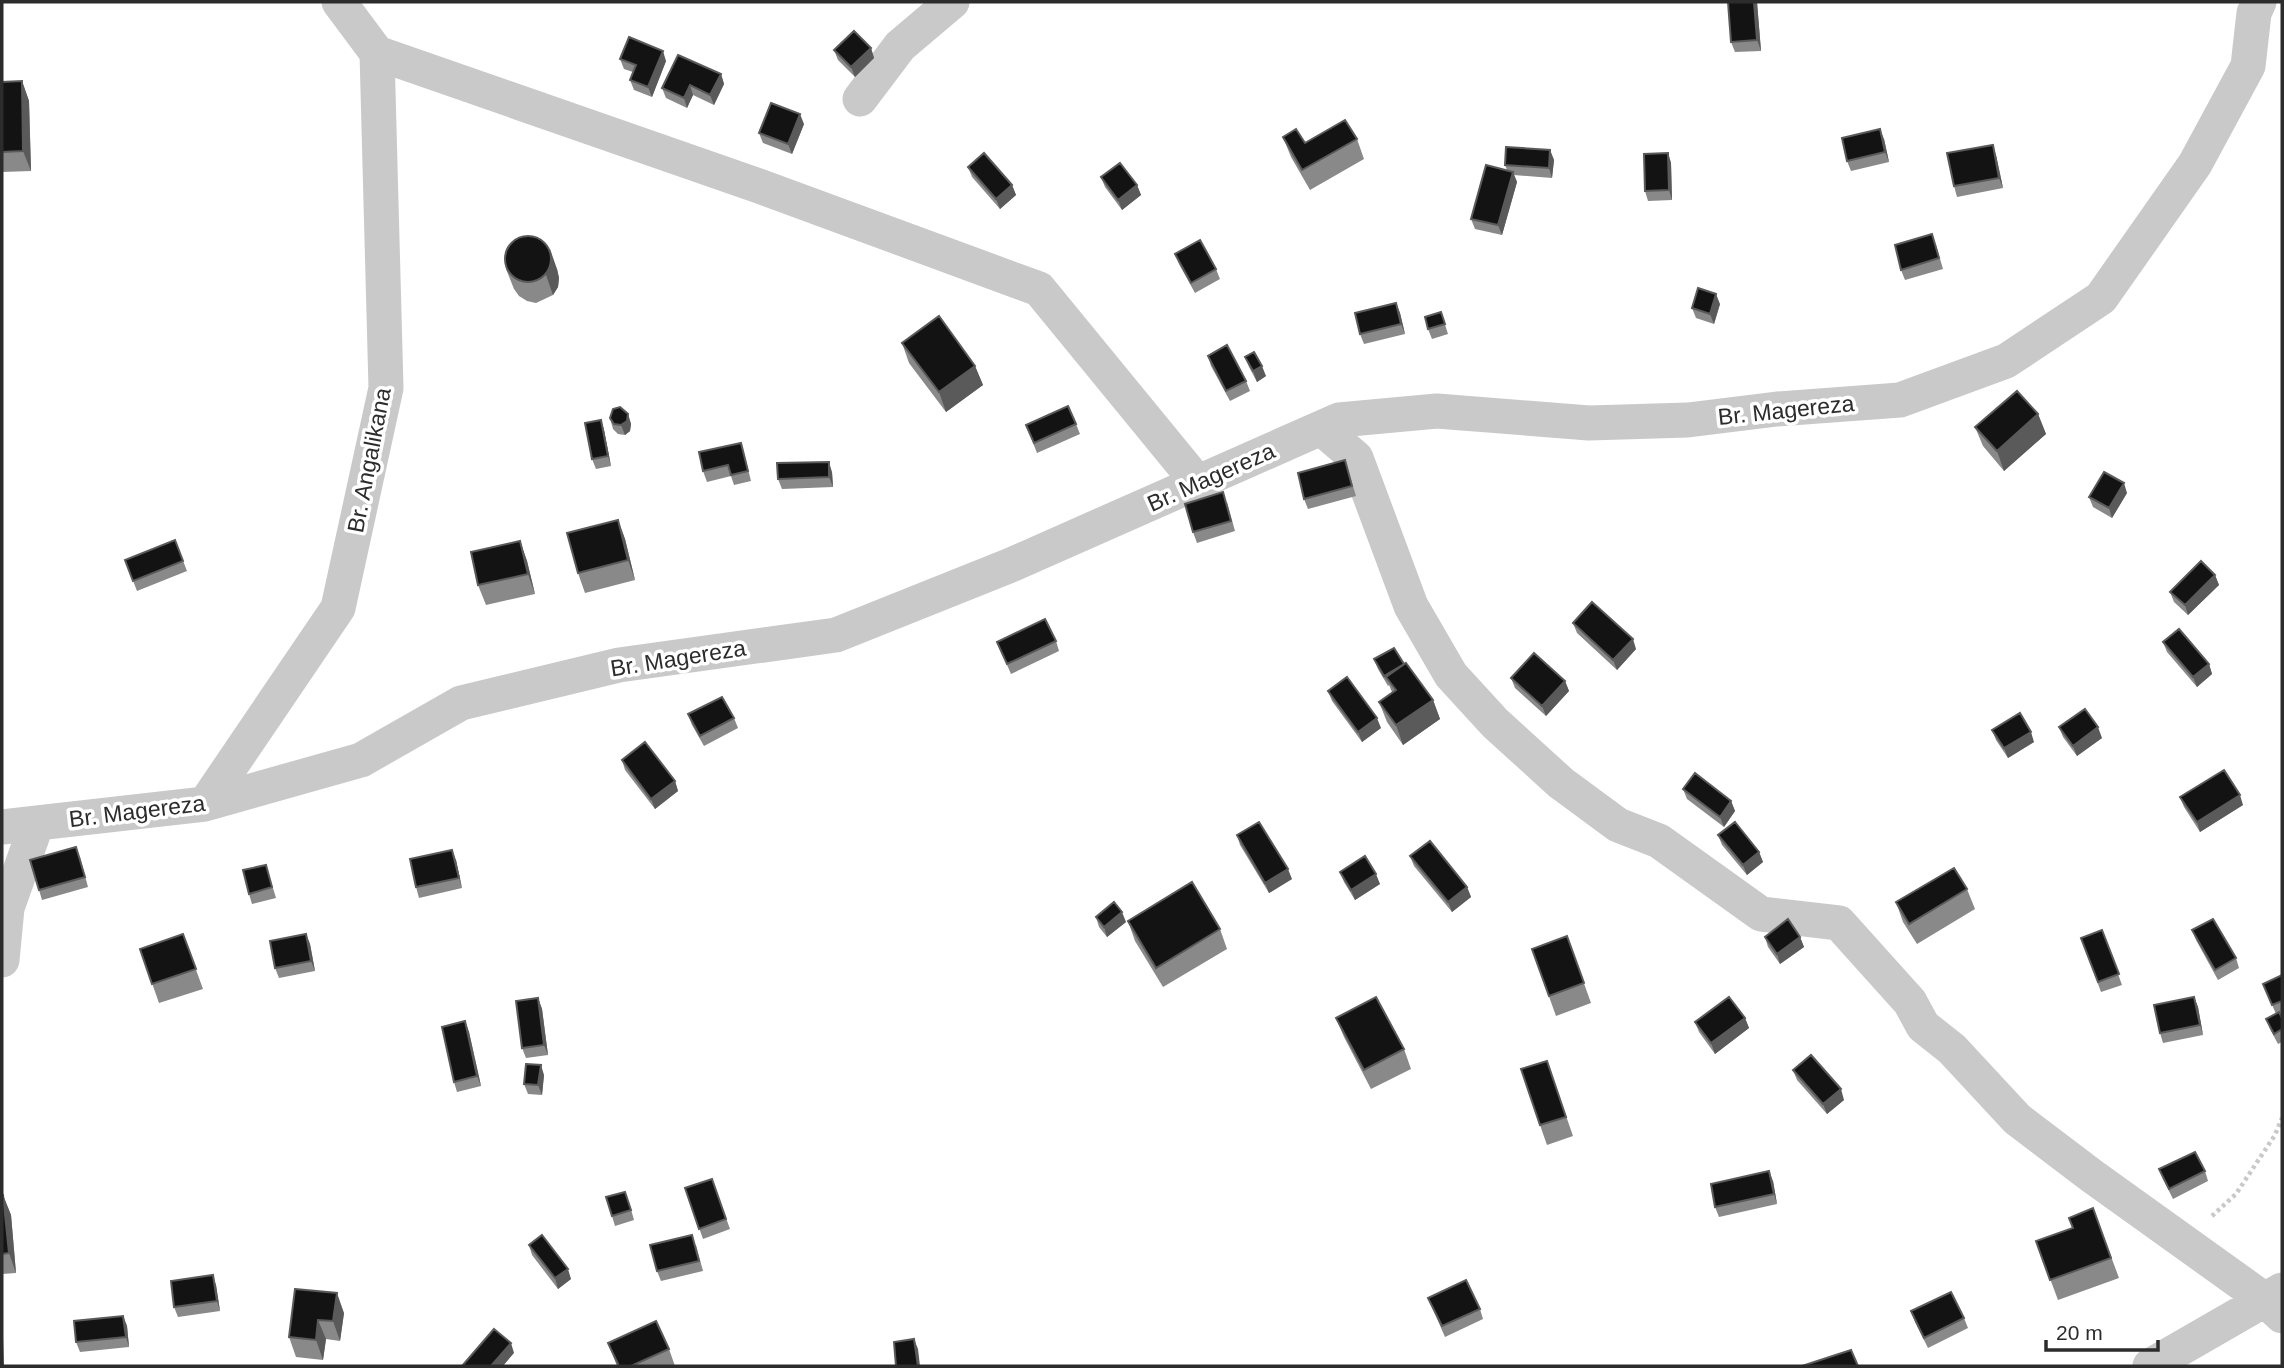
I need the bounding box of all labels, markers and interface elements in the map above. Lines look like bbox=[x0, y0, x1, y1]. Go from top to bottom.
street label: Br. Angalikana bbox=[342, 385, 396, 535]
street label: Br. Magereza bbox=[1717, 390, 1856, 430]
street label: Br. Magereza bbox=[1143, 437, 1279, 517]
street label: Br. Magereza bbox=[608, 634, 748, 682]
street label: Br. Magereza bbox=[68, 790, 207, 832]
scale bar bbox=[2046, 1308, 2158, 1352]
text: 20 m bbox=[2056, 1321, 2103, 1344]

